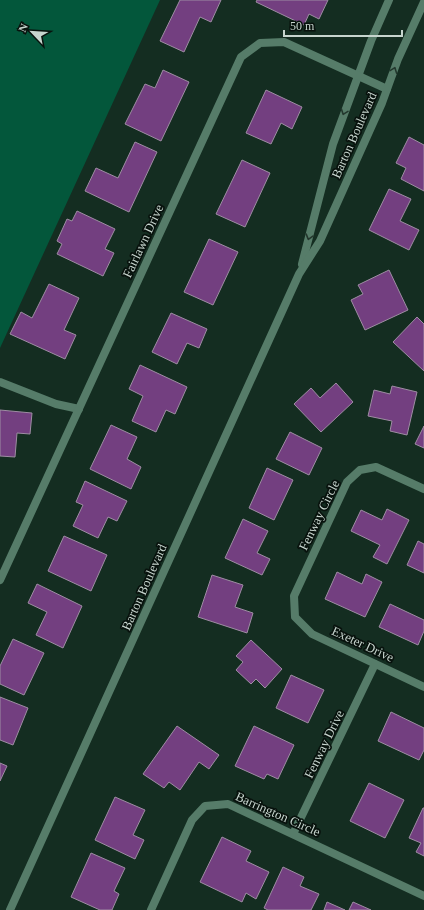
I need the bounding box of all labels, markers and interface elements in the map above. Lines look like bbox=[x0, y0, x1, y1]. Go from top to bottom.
north arrow bbox=[12, 12, 52, 52]
scale bar bbox=[284, 12, 402, 38]
text: 50 m bbox=[290, 19, 315, 33]
text: N bbox=[16, 22, 30, 34]
one-way arrow bbox=[390, 66, 398, 73]
street label: Barton Boulevard bbox=[328, 89, 380, 180]
one-way arrow bbox=[341, 109, 349, 116]
street label: Fairlawn Drive bbox=[119, 202, 167, 280]
one-way arrow bbox=[306, 234, 314, 241]
street label: Fenway Circle bbox=[296, 477, 343, 553]
street label: Barton Boulevard bbox=[118, 541, 170, 632]
street label: Exeter Drive bbox=[330, 623, 397, 665]
street label: Fenway Drive bbox=[301, 707, 347, 781]
street label: Barrington Circle bbox=[233, 789, 323, 840]

